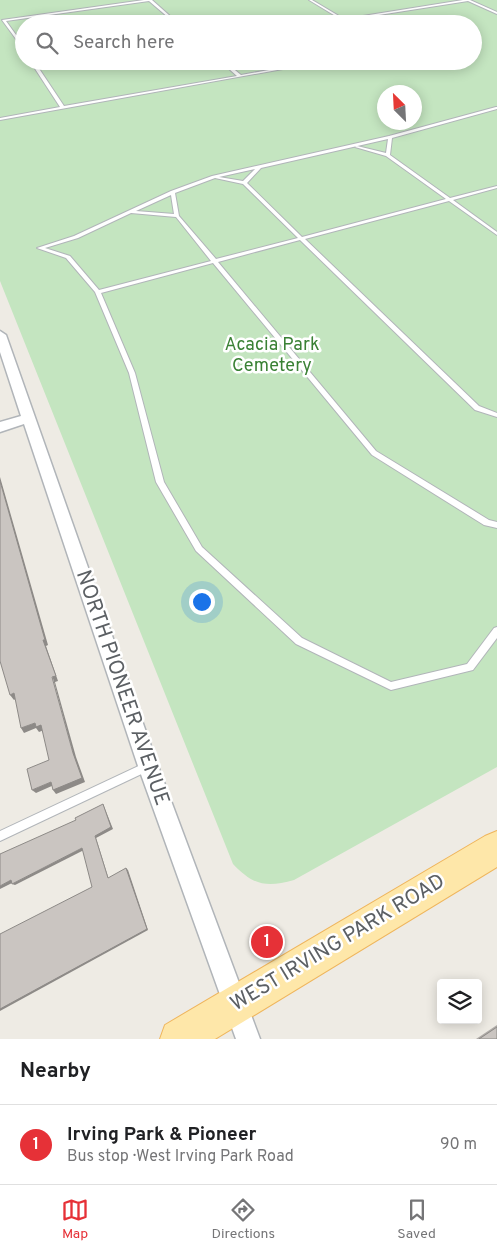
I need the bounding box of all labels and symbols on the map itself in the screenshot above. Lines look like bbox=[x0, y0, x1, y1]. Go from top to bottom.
north arrow bbox=[377, 85, 422, 130]
park label: Acacia Park Cemetery bbox=[224, 334, 320, 378]
street label: NORTH PIONEER AVENUE bbox=[69, 567, 175, 809]
your location bbox=[189, 589, 215, 615]
street label: WEST IRVING PARK ROAD bbox=[226, 868, 450, 1018]
pin: 1 bbox=[251, 923, 283, 961]

